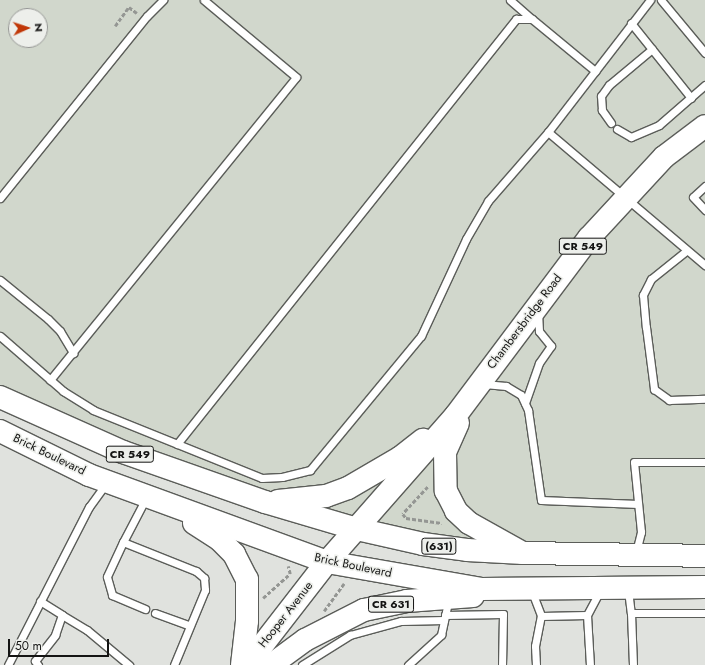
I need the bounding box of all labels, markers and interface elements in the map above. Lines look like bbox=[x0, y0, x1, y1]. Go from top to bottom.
north arrow bbox=[8, 8, 48, 48]
text: N bbox=[31, 23, 47, 32]
road number: CR 549 bbox=[558, 237, 608, 255]
street label: Chambersbridge Road bbox=[485, 272, 565, 372]
street label: Brick Boulevard bbox=[10, 431, 88, 479]
road number: CR 549 bbox=[105, 445, 155, 463]
road number: (631) bbox=[421, 537, 457, 555]
street label: Brick Boulevard bbox=[313, 551, 393, 581]
street label: Hooper Avenue bbox=[256, 579, 316, 651]
road number: CR 631 bbox=[368, 595, 414, 613]
scale bar bbox=[10, 631, 111, 657]
text: 50 m bbox=[15, 637, 42, 655]

